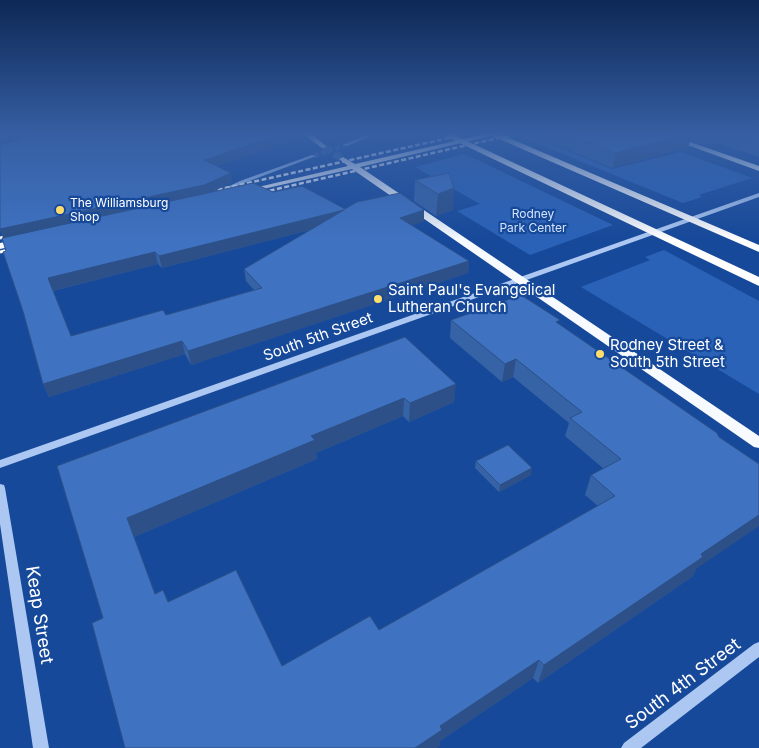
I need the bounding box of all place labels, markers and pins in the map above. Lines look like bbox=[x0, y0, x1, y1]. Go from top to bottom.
place label: The Williamsburg Shop bbox=[70, 196, 168, 224]
marker: The Williamsburg Shop bbox=[54, 204, 66, 216]
place label: Saint Paul's Evangelical Lutheran Church bbox=[388, 281, 555, 316]
marker: Saint Paul's Evangelical Lutheran Church bbox=[372, 293, 384, 305]
place label: Rodney Street & South 5th Street bbox=[610, 336, 725, 371]
marker: Rodney Street & South 5th Street bbox=[594, 348, 606, 360]

